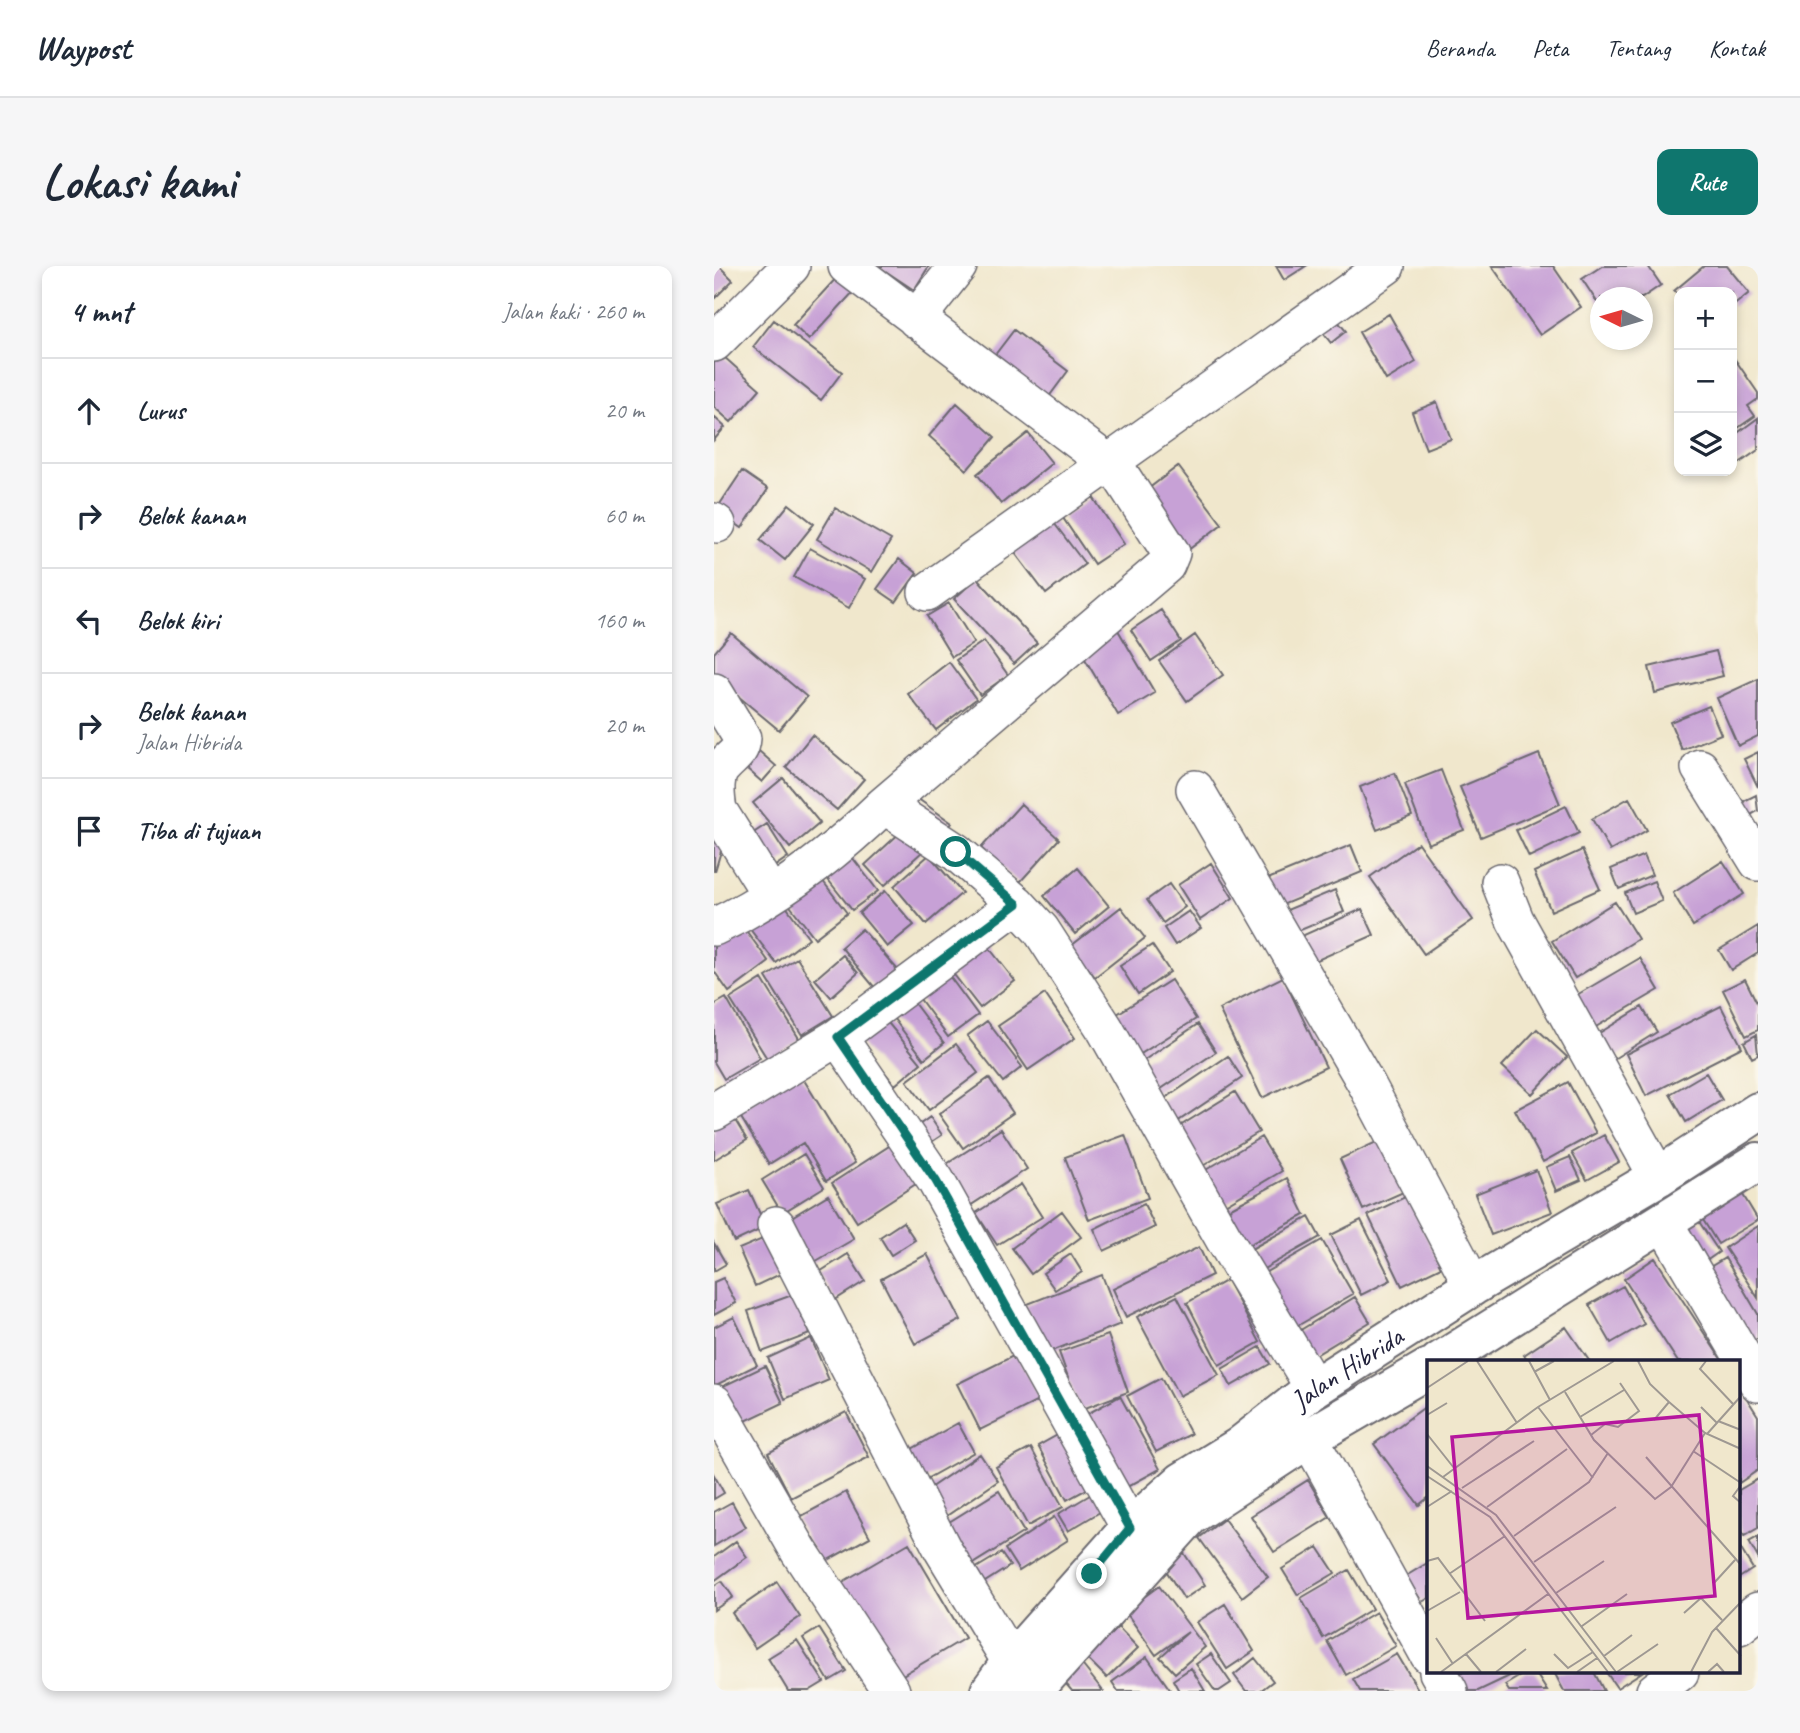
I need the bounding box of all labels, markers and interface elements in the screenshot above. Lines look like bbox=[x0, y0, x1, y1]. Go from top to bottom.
text: Waypost bbox=[35, 27, 131, 69]
text: Beranda bbox=[1426, 33, 1494, 63]
text: Peta bbox=[1532, 33, 1568, 63]
text: Tentang bbox=[1606, 33, 1671, 63]
text: Kontak bbox=[1709, 33, 1765, 63]
button: Rute bbox=[1657, 149, 1758, 215]
text: Lokasi kami bbox=[42, 151, 235, 213]
north arrow bbox=[1590, 287, 1653, 350]
map controls bbox=[1674, 287, 1737, 476]
button: + bbox=[1674, 287, 1737, 350]
text: 4 mnt bbox=[70, 293, 132, 331]
text: Jalan kaki · 260 m bbox=[502, 297, 644, 326]
button: − bbox=[1674, 350, 1737, 413]
icon: ahead bbox=[70, 392, 108, 430]
text: Lurus bbox=[137, 394, 185, 427]
text: 20 m bbox=[605, 396, 644, 425]
button: layers bbox=[1674, 413, 1737, 476]
icon: right bbox=[70, 497, 108, 535]
text: Belok kanan bbox=[137, 499, 246, 532]
text: 60 m bbox=[605, 501, 644, 530]
icon: left bbox=[70, 602, 108, 640]
text: Belok kiri bbox=[137, 604, 219, 637]
text: 160 m bbox=[595, 606, 644, 635]
text: Belok kanan bbox=[137, 695, 246, 728]
icon: right bbox=[70, 707, 108, 745]
text: 20 m bbox=[605, 711, 644, 740]
text: Jalan Hibrida bbox=[137, 728, 241, 757]
icon: arrive bbox=[70, 812, 108, 850]
text: Tiba di tujuan bbox=[137, 814, 261, 847]
route start bbox=[940, 836, 971, 867]
street label: Jalan Hibrida bbox=[1282, 1317, 1411, 1419]
inset map bbox=[1427, 1360, 1741, 1674]
route end bbox=[1076, 1558, 1107, 1589]

